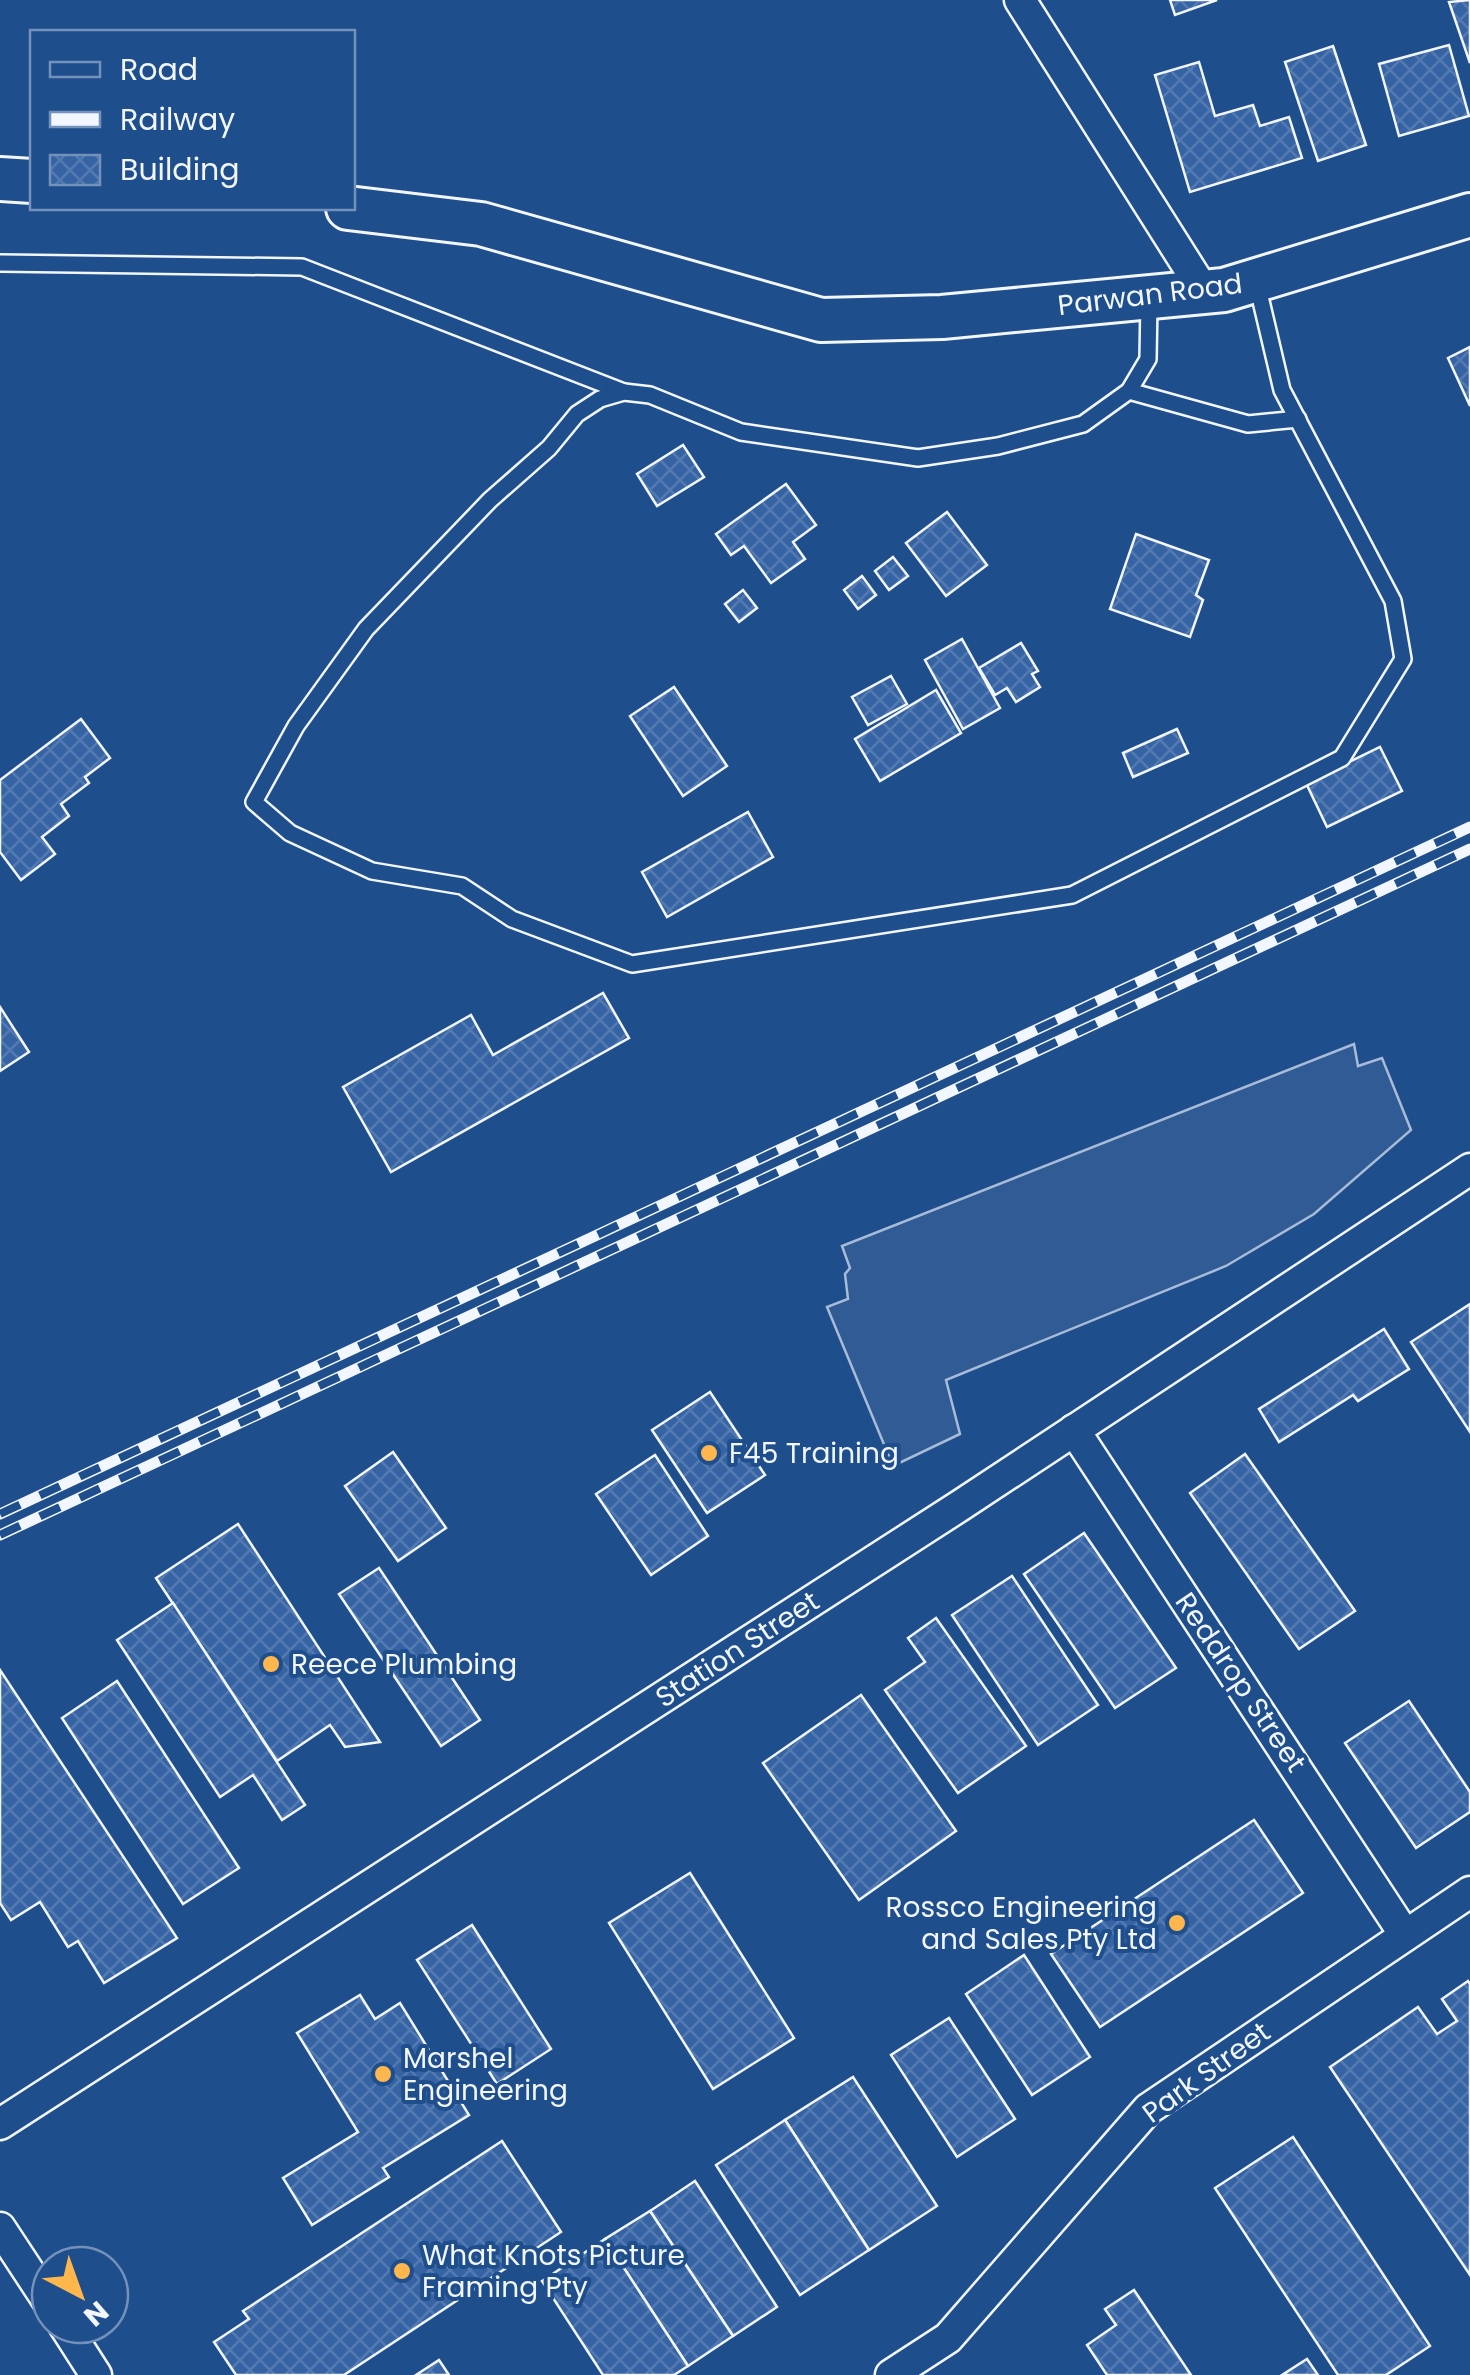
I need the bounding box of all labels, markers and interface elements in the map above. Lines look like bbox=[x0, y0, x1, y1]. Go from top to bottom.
legend bbox=[30, 30, 355, 210]
text: Road bbox=[120, 48, 198, 91]
text: Railway bbox=[120, 98, 235, 141]
text: Building bbox=[120, 148, 240, 191]
street label: Parwan Road bbox=[1056, 264, 1245, 325]
place label: F45 Training bbox=[729, 1434, 899, 1473]
marker: F45 Training bbox=[698, 1442, 720, 1464]
street label: Station Street bbox=[648, 1582, 827, 1717]
street label: Reddrop Street bbox=[1166, 1585, 1315, 1780]
place label: Reece Plumbing bbox=[291, 1645, 517, 1684]
marker: Reece Plumbing bbox=[260, 1653, 282, 1675]
place label: Rossco Engineering and Sales Pty Ltd bbox=[886, 1888, 1157, 1959]
marker: Rossco Engineering and Sales Pty Ltd bbox=[1166, 1912, 1188, 1934]
street label: Park Street bbox=[1134, 2013, 1278, 2132]
place label: Marshel Engineering bbox=[403, 2039, 568, 2110]
marker: Marshel Engineering bbox=[372, 2063, 394, 2085]
place label: What Knots Picture Framing Pty bbox=[422, 2236, 685, 2307]
north arrow bbox=[30, 2245, 130, 2345]
marker: What Knots Picture Framing Pty bbox=[391, 2260, 413, 2282]
text: N bbox=[75, 2292, 117, 2335]

